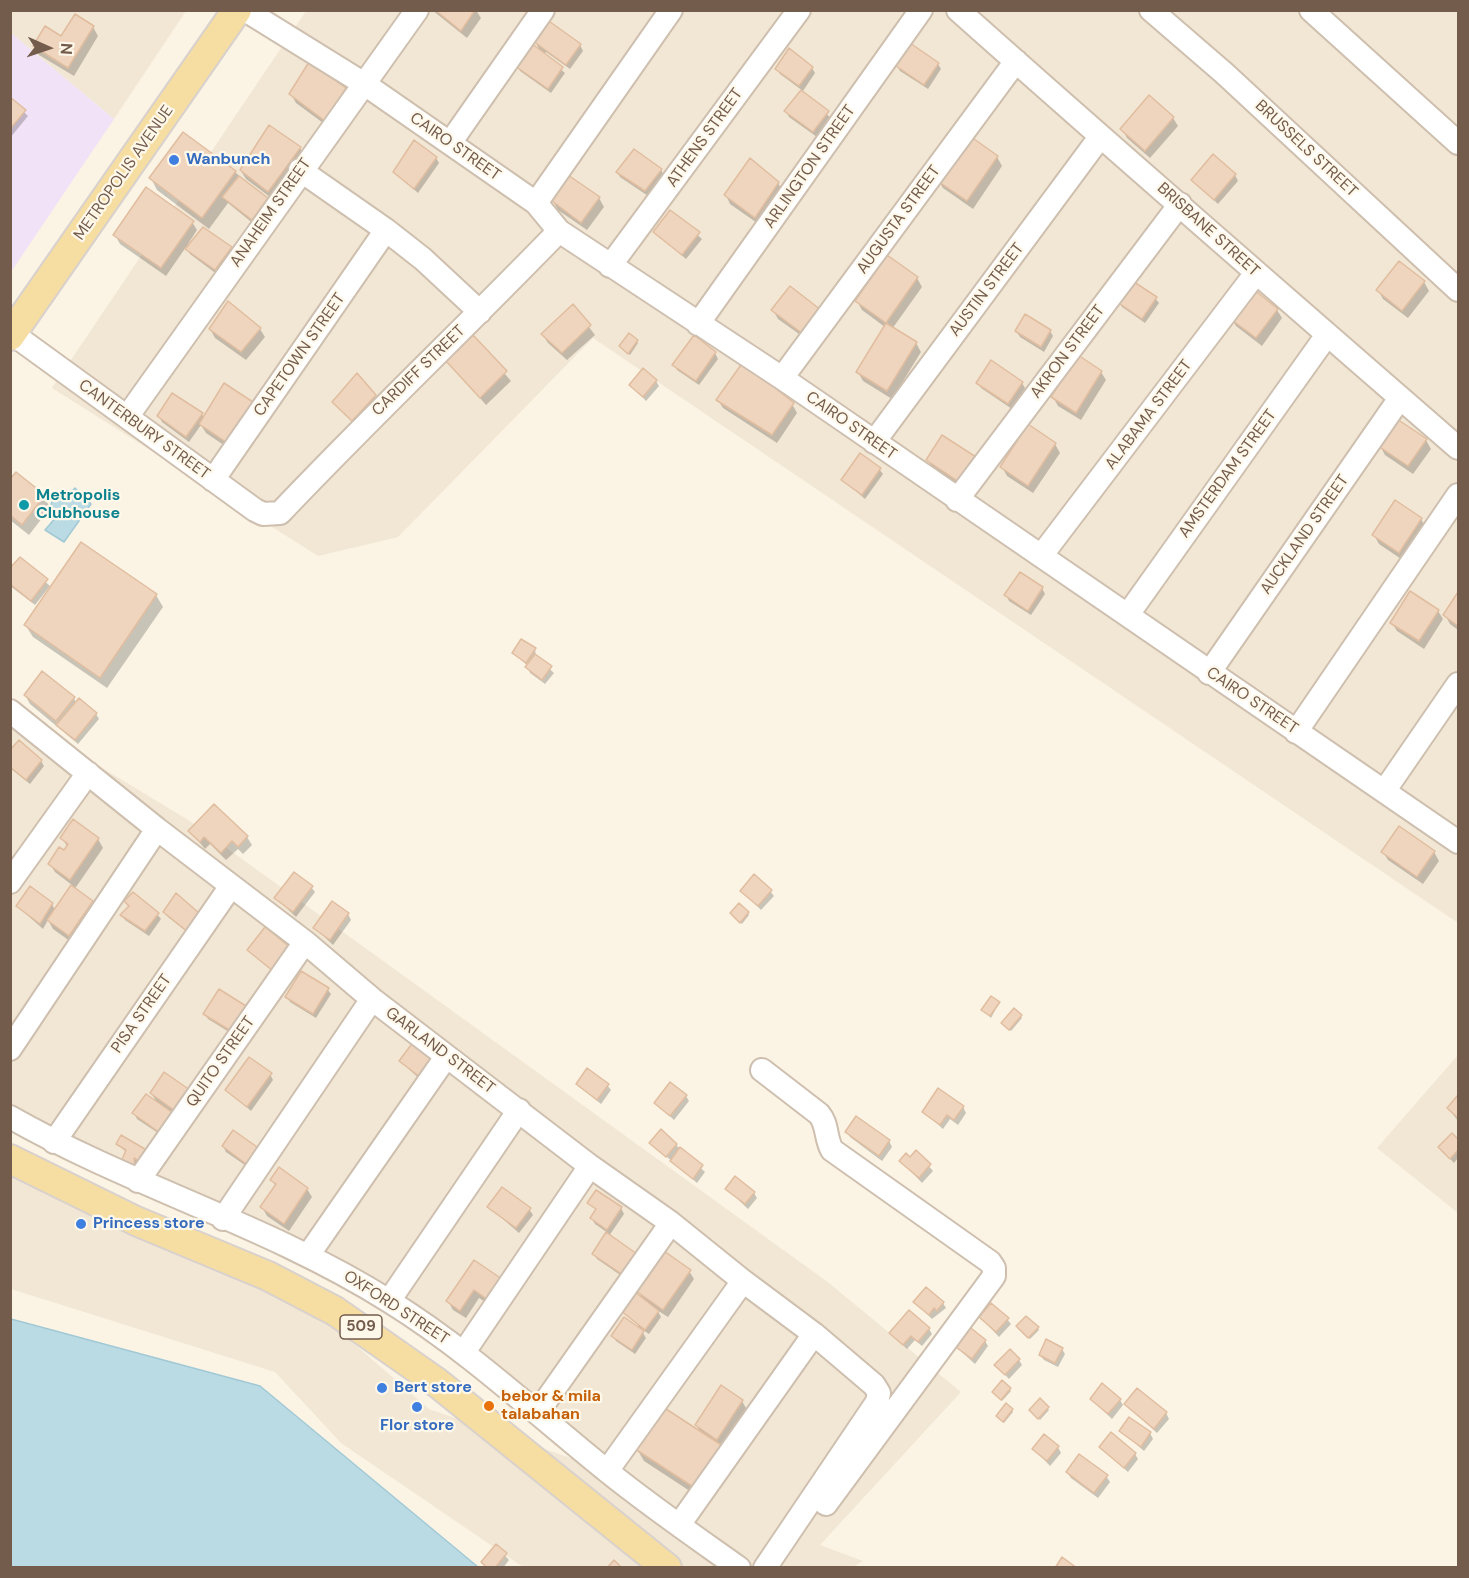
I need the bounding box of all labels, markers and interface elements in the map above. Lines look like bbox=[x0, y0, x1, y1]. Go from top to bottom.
north arrow bbox=[18, 18, 78, 78]
text: N bbox=[56, 43, 77, 55]
street label: ATHENS STREET bbox=[663, 85, 747, 191]
street label: BRUSSELS STREET bbox=[1251, 97, 1361, 201]
street label: METROPOLIS AVENUE bbox=[70, 102, 178, 244]
street label: ARLINGTON STREET bbox=[760, 102, 860, 232]
street label: CAIRO STREET bbox=[406, 109, 504, 185]
place label: Wanbunch bbox=[186, 150, 270, 170]
marker: Wanbunch bbox=[167, 153, 181, 167]
street label: ANAHEIM STREET bbox=[226, 155, 316, 271]
street label: AUGUSTA STREET bbox=[853, 162, 945, 278]
street label: BRISBANE STREET bbox=[1153, 179, 1263, 281]
street label: AUSTIN STREET bbox=[946, 239, 1028, 341]
street label: CAPETOWN STREET bbox=[250, 290, 350, 420]
street label: AKRON STREET bbox=[1027, 302, 1109, 402]
street label: CARDIFF STREET bbox=[368, 322, 470, 420]
street label: ALABAMA STREET bbox=[1101, 356, 1197, 474]
street label: CANTERBURY STREET bbox=[75, 376, 213, 484]
street label: CAIRO STREET bbox=[802, 388, 900, 464]
street label: AMSTERDAM STREET bbox=[1175, 406, 1281, 542]
street label: AUCKLAND STREET bbox=[1257, 472, 1353, 598]
place label: Metropolis Clubhouse bbox=[36, 486, 120, 524]
marker: Metropolis Clubhouse bbox=[17, 498, 31, 512]
street label: CAIRO STREET bbox=[1203, 663, 1301, 739]
street label: PISA STREET bbox=[108, 971, 176, 1057]
street label: GARLAND STREET bbox=[381, 1004, 499, 1098]
street label: QUITO STREET bbox=[183, 1013, 259, 1111]
place label: Princess store bbox=[93, 1214, 205, 1234]
marker: Princess store bbox=[74, 1217, 88, 1231]
street label: OXFORD STREET bbox=[340, 1267, 452, 1349]
road number: 509 bbox=[340, 1315, 382, 1339]
place label: Bert store bbox=[394, 1378, 472, 1398]
marker: Bert store bbox=[375, 1381, 389, 1395]
place label: bebor & mila talabahan bbox=[501, 1387, 601, 1425]
marker: bebor & mila talabahan bbox=[482, 1399, 496, 1413]
marker: Flor store bbox=[410, 1400, 424, 1414]
place label: Flor store bbox=[380, 1416, 454, 1436]

